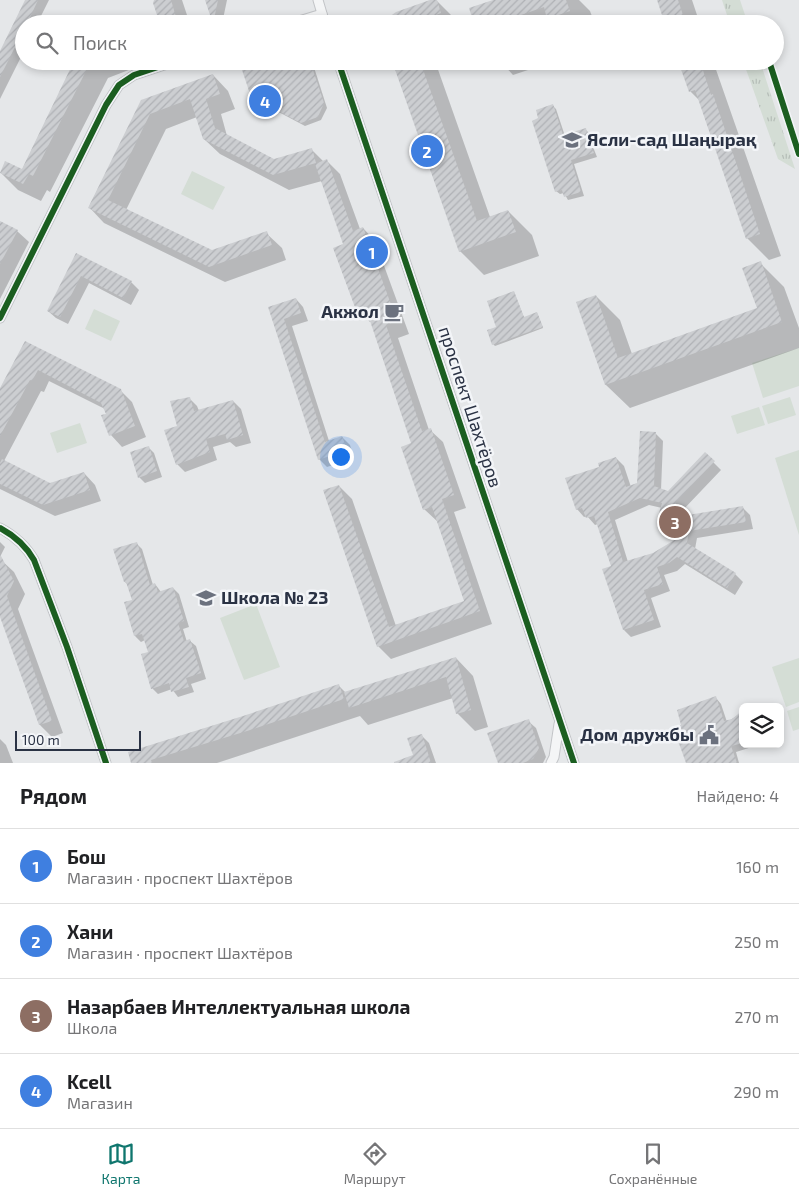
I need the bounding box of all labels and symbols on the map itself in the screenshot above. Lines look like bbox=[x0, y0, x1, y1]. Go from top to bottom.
pin: 4 bbox=[249, 82, 281, 120]
place label: Ясли-сад Шаңырақ bbox=[587, 128, 757, 150]
school or university icon: Ясли-сад Шаңырақ bbox=[561, 129, 583, 151]
pin: 2 bbox=[411, 132, 443, 170]
pin: 1 bbox=[356, 233, 388, 271]
place label: Акжол bbox=[321, 300, 379, 322]
cafe icon: Акжол bbox=[383, 301, 405, 323]
street label: проспект Шахтёров bbox=[435, 323, 507, 490]
your location bbox=[328, 444, 354, 470]
pin: 3 bbox=[659, 503, 691, 541]
place label: Школа № 23 bbox=[221, 586, 329, 608]
school or university icon: Школа № 23 bbox=[195, 587, 217, 609]
place label: Дом дружбы bbox=[580, 723, 694, 745]
public building icon: Дом дружбы bbox=[698, 724, 720, 746]
scale bar bbox=[15, 728, 141, 751]

